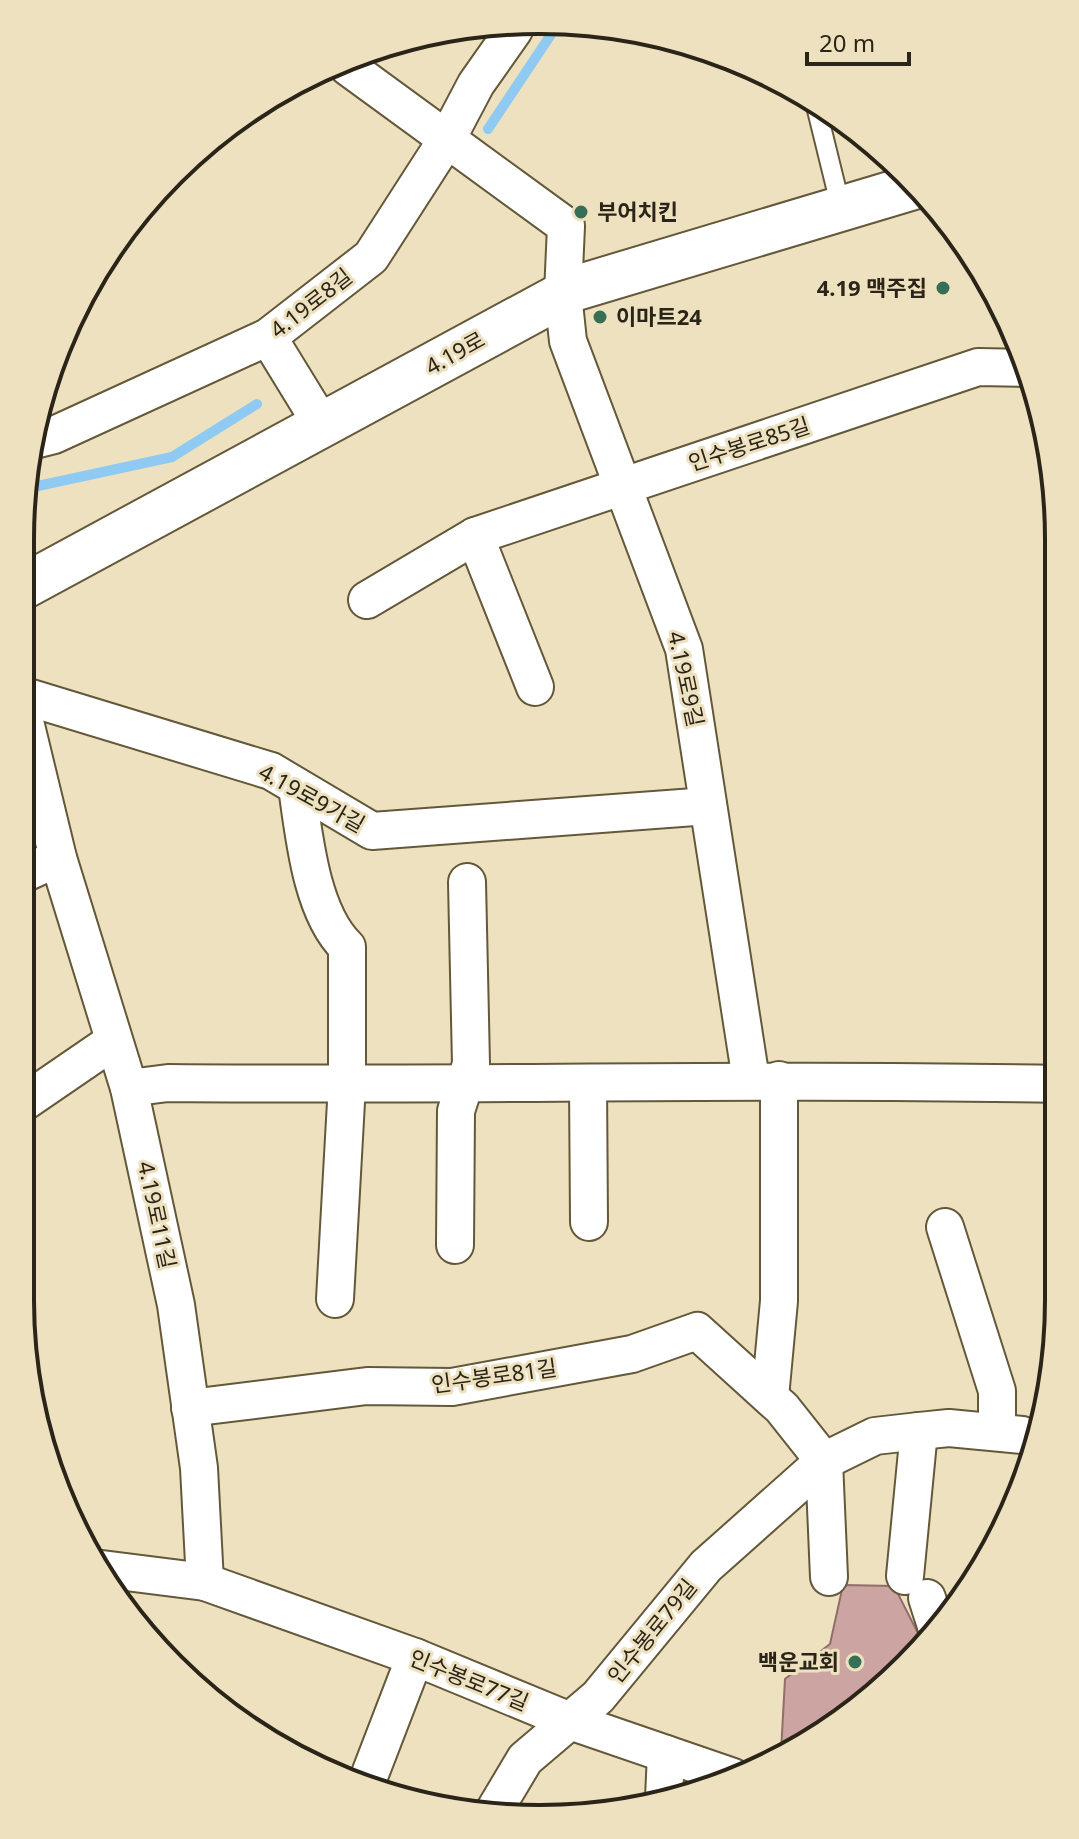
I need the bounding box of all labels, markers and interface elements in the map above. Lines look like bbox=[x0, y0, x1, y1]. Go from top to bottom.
scale bar bbox=[807, 16, 909, 66]
text: 20 m bbox=[819, 26, 875, 59]
place label: 부어치킨 bbox=[597, 196, 678, 226]
marker: 부어치킨 bbox=[572, 203, 590, 221]
street label: 4.19로8길 bbox=[263, 261, 358, 344]
place label: 4.19 맥주집 bbox=[817, 272, 927, 302]
marker: 4.19 맥주집 bbox=[934, 279, 952, 297]
place label: 이마트24 bbox=[616, 301, 702, 331]
marker: 이마트24 bbox=[591, 308, 609, 326]
street label: 4.19로 bbox=[419, 324, 490, 381]
street label: 인수봉로85길 bbox=[684, 409, 813, 477]
street label: 4.19로9길 bbox=[662, 628, 712, 729]
street label: 4.19로9가길 bbox=[254, 756, 371, 839]
street label: 4.19로11길 bbox=[132, 1158, 184, 1271]
street label: 인수봉로81길 bbox=[429, 1351, 559, 1399]
street label: 인수봉로79길 bbox=[600, 1572, 703, 1689]
street label: 인수봉로77길 bbox=[405, 1641, 534, 1717]
place label: 백운교회 bbox=[758, 1646, 839, 1676]
marker: 백운교회 bbox=[846, 1653, 864, 1671]

